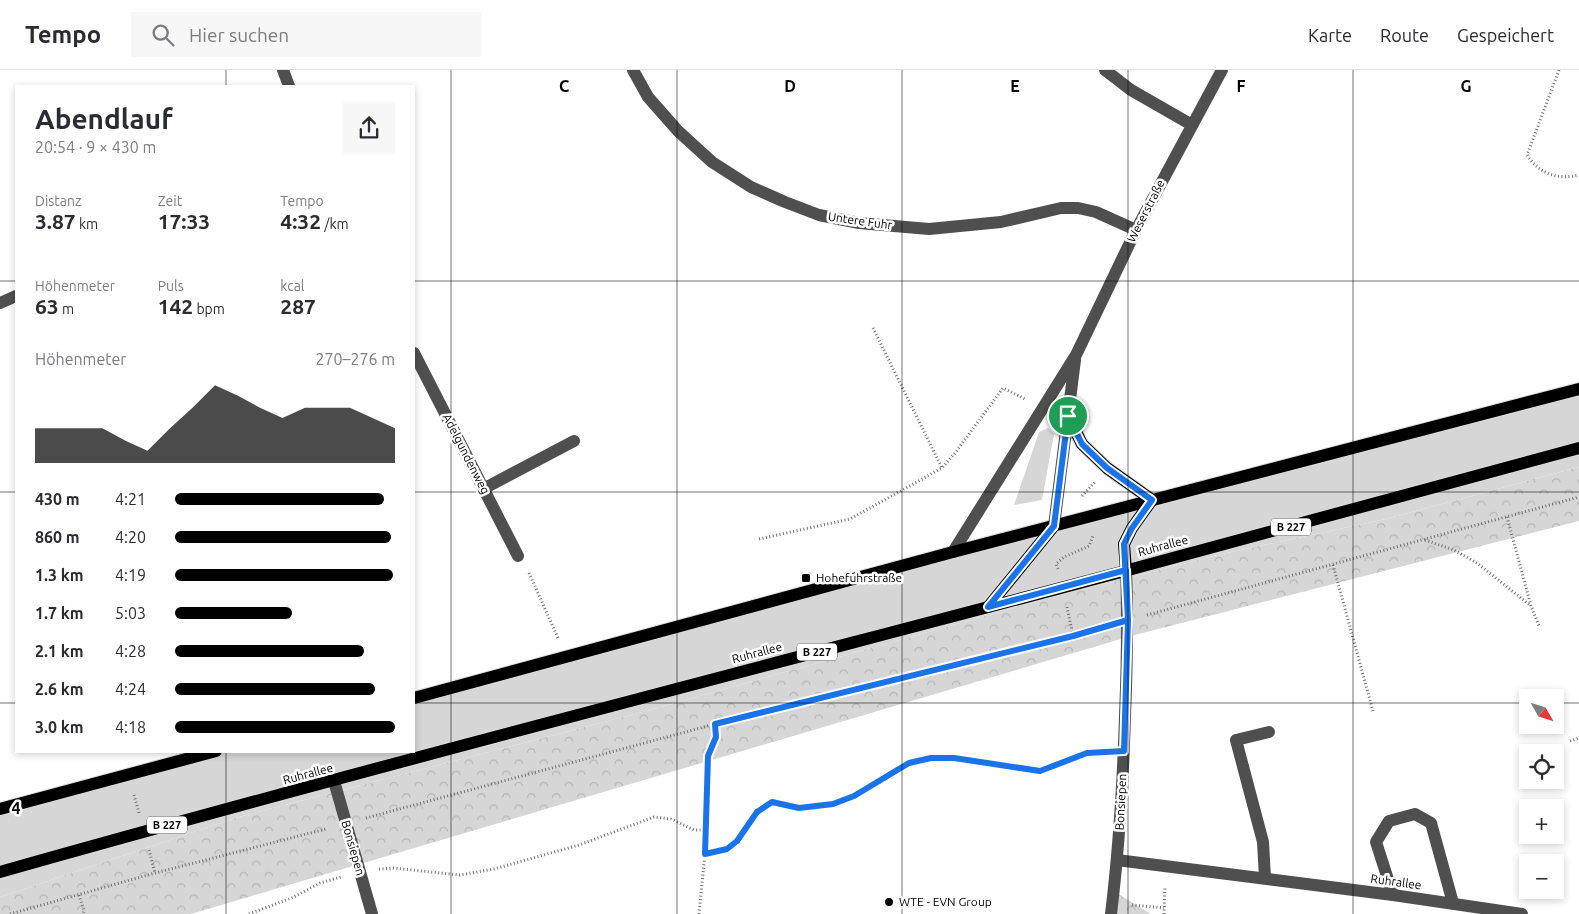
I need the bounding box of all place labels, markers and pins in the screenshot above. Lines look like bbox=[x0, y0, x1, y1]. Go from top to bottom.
pin bbox=[1047, 395, 1089, 437]
place label: Hohefuhrstraße bbox=[816, 571, 902, 584]
marker: Hohefuhrstraße bbox=[800, 572, 812, 584]
place label: WTE - EVN Group bbox=[899, 895, 992, 908]
marker: WTE - EVN Group bbox=[883, 896, 895, 908]

